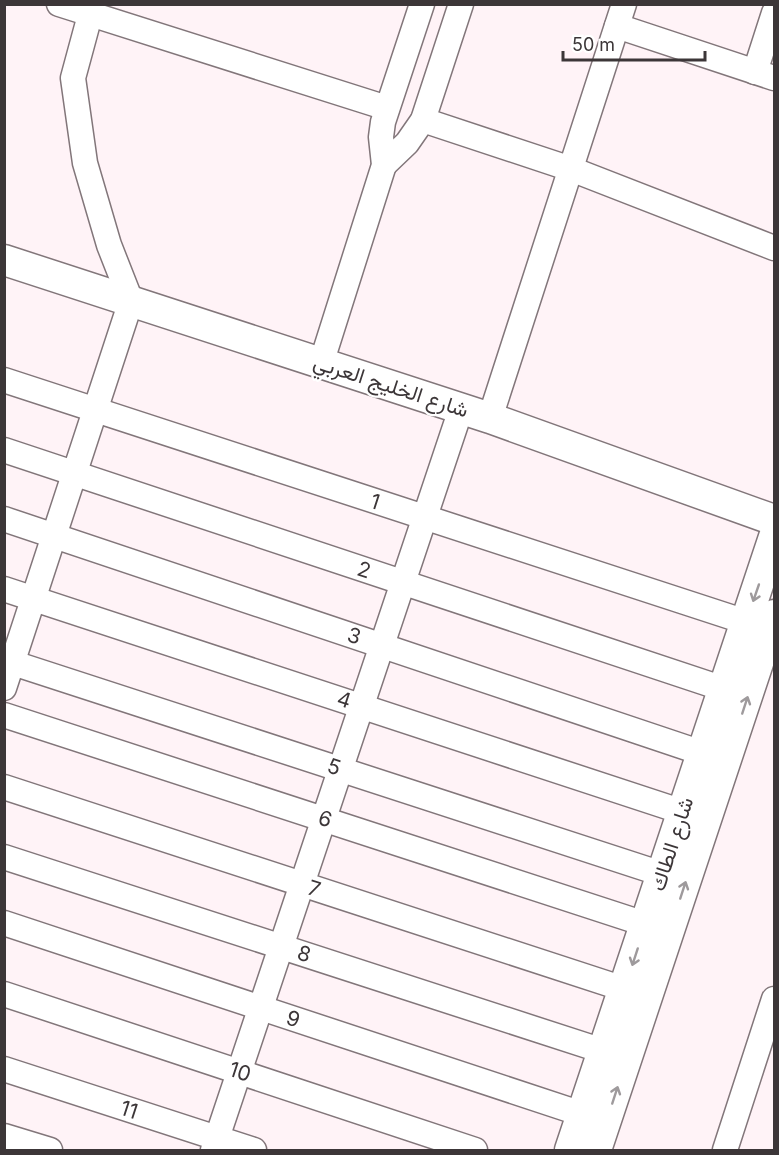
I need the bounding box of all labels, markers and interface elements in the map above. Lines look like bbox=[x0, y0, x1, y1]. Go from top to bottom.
scale bar bbox=[563, 24, 706, 62]
text: 50 m bbox=[572, 34, 615, 55]
street label: شارع الخليج العربي bbox=[309, 349, 472, 427]
street label: 1 bbox=[367, 488, 383, 515]
street label: 2 bbox=[354, 556, 374, 583]
one-way arrow bbox=[750, 583, 761, 602]
street label: 3 bbox=[344, 622, 364, 649]
street label: 4 bbox=[334, 686, 354, 714]
one-way arrow bbox=[740, 696, 751, 715]
street label: 5 bbox=[324, 753, 344, 780]
street label: شارع الطاك bbox=[645, 794, 700, 895]
street label: 6 bbox=[315, 805, 335, 832]
street label: 7 bbox=[305, 875, 324, 902]
one-way arrow bbox=[678, 881, 689, 900]
street label: 8 bbox=[294, 940, 314, 967]
one-way arrow bbox=[628, 947, 639, 966]
street label: 9 bbox=[283, 1005, 303, 1032]
street label: 10 bbox=[226, 1056, 254, 1087]
one-way arrow bbox=[610, 1086, 621, 1105]
street label: 11 bbox=[117, 1095, 141, 1124]

